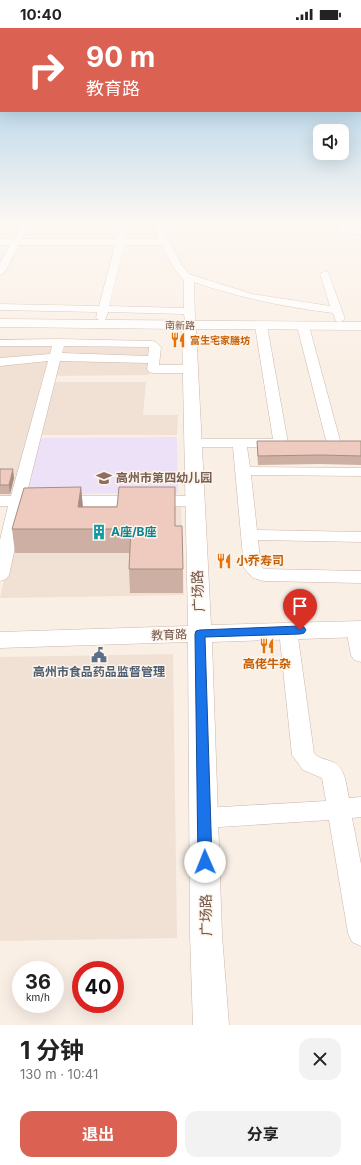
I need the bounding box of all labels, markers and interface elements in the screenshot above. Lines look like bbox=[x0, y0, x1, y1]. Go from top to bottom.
text: 10:40 bbox=[20, 5, 62, 24]
text: 90 m bbox=[86, 40, 155, 74]
icon: right bbox=[20, 44, 72, 96]
text: 教育路 bbox=[86, 78, 140, 99]
map controls bbox=[313, 124, 349, 160]
button: sound bbox=[313, 124, 349, 160]
street label: 南新路 bbox=[165, 319, 195, 331]
restaurant icon: 富生宅家膳坊 bbox=[169, 331, 187, 349]
place label: 富生宅家膳坊 bbox=[190, 334, 250, 346]
school or university icon: 高州市第四幼儿园 bbox=[95, 469, 113, 487]
place label: 高州市第四幼儿园 bbox=[116, 470, 212, 485]
building icon: A座/B座 bbox=[90, 523, 108, 541]
place label: A座/B座 bbox=[111, 524, 157, 539]
restaurant icon: 小乔寿司 bbox=[215, 552, 233, 570]
place label: 小乔寿司 bbox=[236, 553, 284, 568]
street label: 广场路 bbox=[188, 570, 207, 612]
pin bbox=[283, 589, 317, 630]
icon: arrive bbox=[289, 595, 311, 617]
street label: 教育路 bbox=[151, 626, 187, 643]
restaurant icon: 高佬牛杂 bbox=[258, 637, 276, 655]
public building icon: 高州市食品药品监督管理 bbox=[90, 646, 108, 664]
place label: 高佬牛杂 bbox=[243, 656, 291, 671]
place label: 高州市食品药品监督管理 bbox=[33, 664, 165, 679]
position arrow bbox=[184, 841, 226, 883]
street label: 广场路 bbox=[197, 894, 214, 936]
speed limit sign: 40 bbox=[72, 961, 124, 1013]
text: 36 bbox=[25, 970, 51, 994]
text: km/h bbox=[26, 991, 50, 1003]
text: 1 分钟 bbox=[20, 1036, 84, 1065]
button: close bbox=[299, 1038, 341, 1080]
text: 130 m · 10:41 bbox=[20, 1066, 98, 1082]
button: 退出 bbox=[20, 1111, 177, 1157]
button: 分享 bbox=[185, 1111, 341, 1157]

